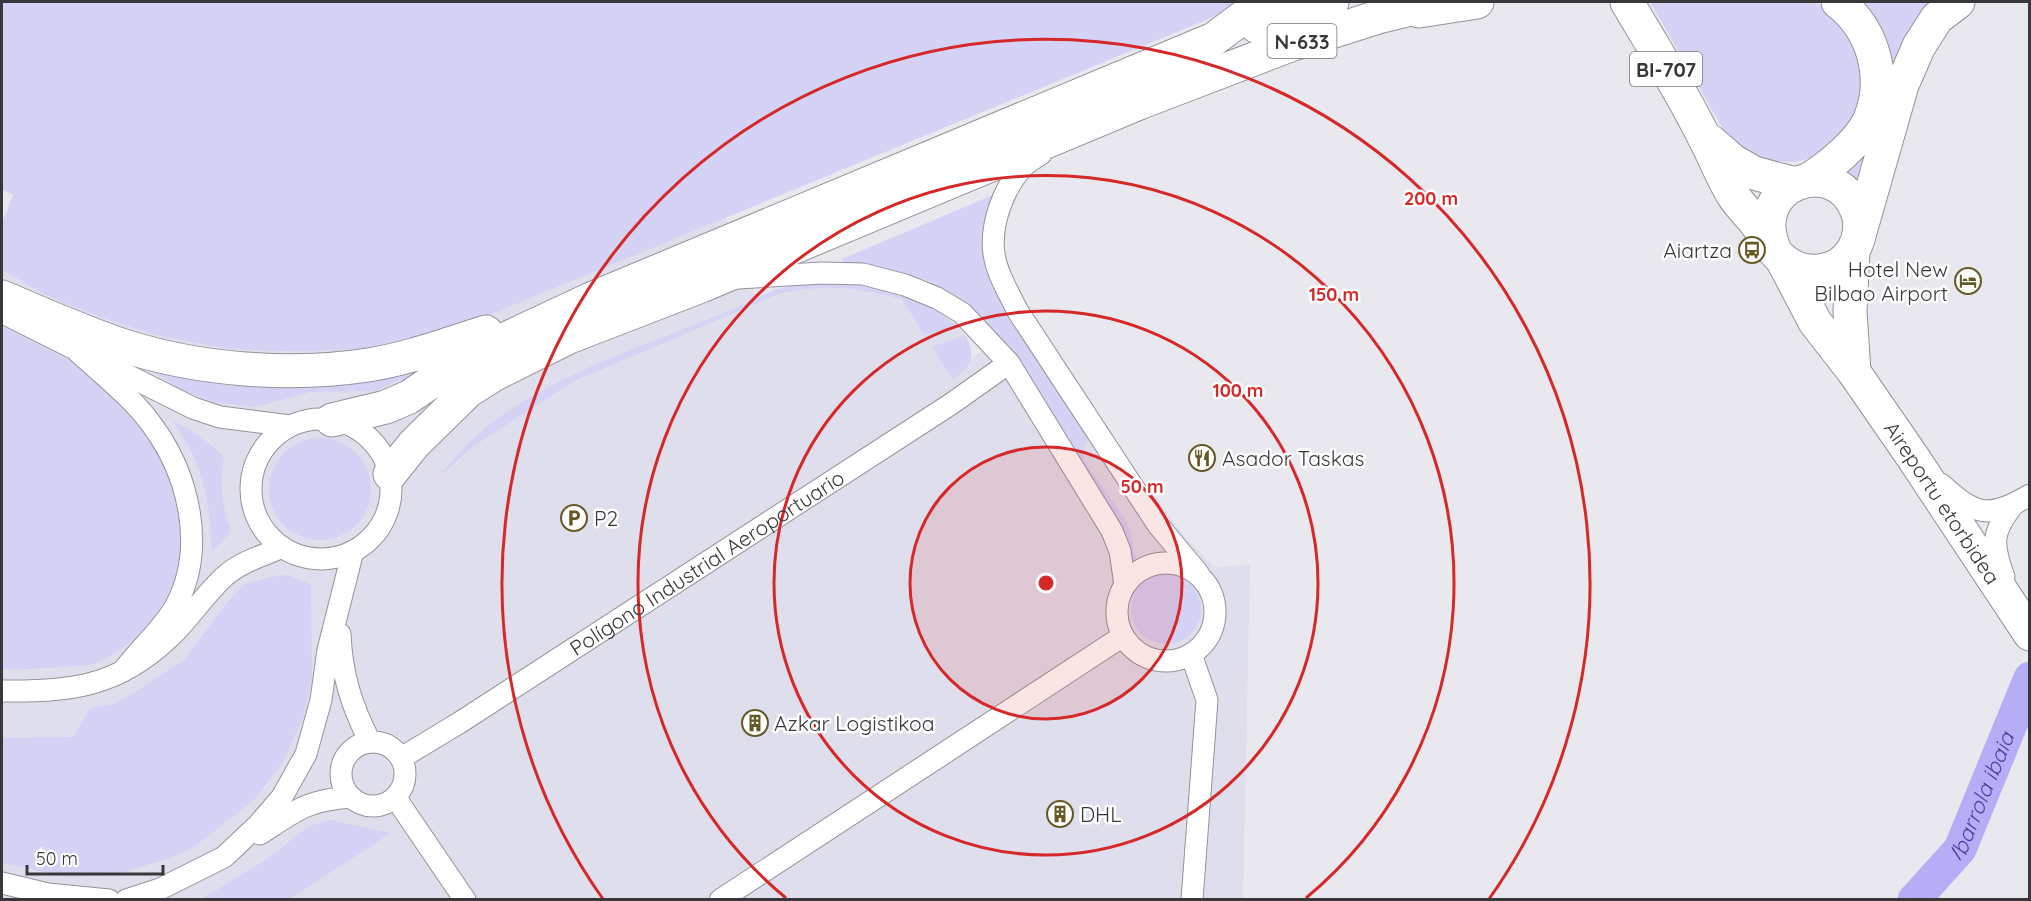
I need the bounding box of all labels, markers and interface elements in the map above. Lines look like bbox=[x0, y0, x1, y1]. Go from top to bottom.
road number: N-633 bbox=[1268, 24, 1336, 58]
road number: BI-707 bbox=[1630, 52, 1702, 86]
text: 200 m bbox=[1404, 187, 1458, 210]
bus stop icon: Aiartza bbox=[1737, 235, 1767, 265]
place label: Aiartza bbox=[1663, 237, 1732, 263]
place label: Hotel New Bilbao Airport bbox=[1814, 256, 1948, 306]
hotel icon: Hotel New Bilbao Airport bbox=[1953, 266, 1983, 296]
text: 150 m bbox=[1309, 283, 1359, 306]
text: 100 m bbox=[1213, 379, 1263, 402]
street label: Aireportu etorbidea bbox=[1879, 416, 2006, 589]
restaurant icon: Asador Taskas bbox=[1187, 443, 1217, 473]
place label: Asador Taskas bbox=[1222, 445, 1364, 471]
street label: Polígono Industrial Aeroportuario bbox=[565, 464, 849, 661]
text: 50 m bbox=[1120, 475, 1164, 498]
parking icon: P2 bbox=[559, 503, 589, 533]
place label: P2 bbox=[594, 505, 618, 531]
centre of rings bbox=[1036, 573, 1056, 593]
building icon: Azkar Logistikoa bbox=[740, 708, 770, 738]
place label: Azkar Logistikoa bbox=[774, 710, 934, 736]
water label: Ibarrola ibaia bbox=[1942, 726, 2021, 866]
building icon: DHL bbox=[1045, 799, 1075, 829]
place label: DHL bbox=[1080, 801, 1121, 827]
scale bar bbox=[27, 838, 164, 876]
text: 50 m bbox=[36, 847, 78, 870]

